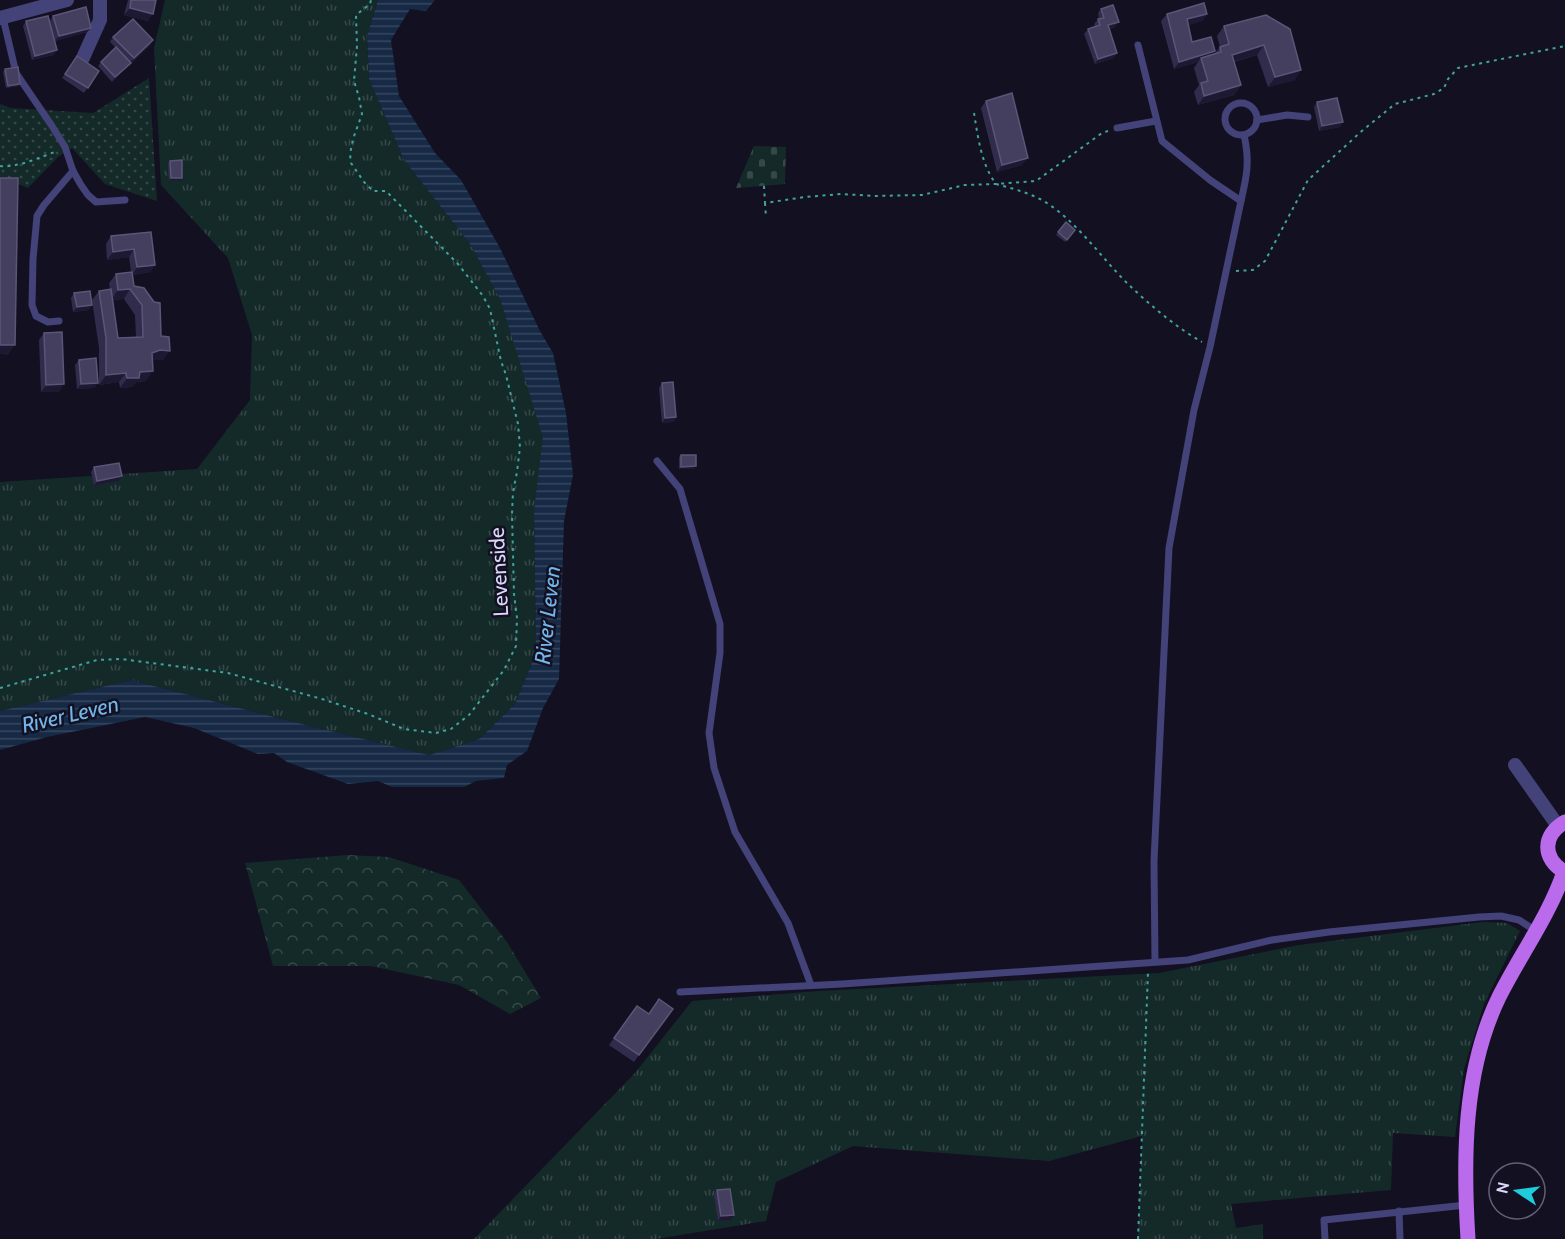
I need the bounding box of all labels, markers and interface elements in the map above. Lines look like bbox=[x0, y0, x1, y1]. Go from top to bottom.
street label: Levenside bbox=[484, 527, 513, 617]
water label: River Leven bbox=[529, 564, 566, 666]
water label: River Leven bbox=[19, 690, 121, 739]
north arrow bbox=[1487, 1161, 1547, 1221]
text: N bbox=[1492, 1180, 1513, 1195]

